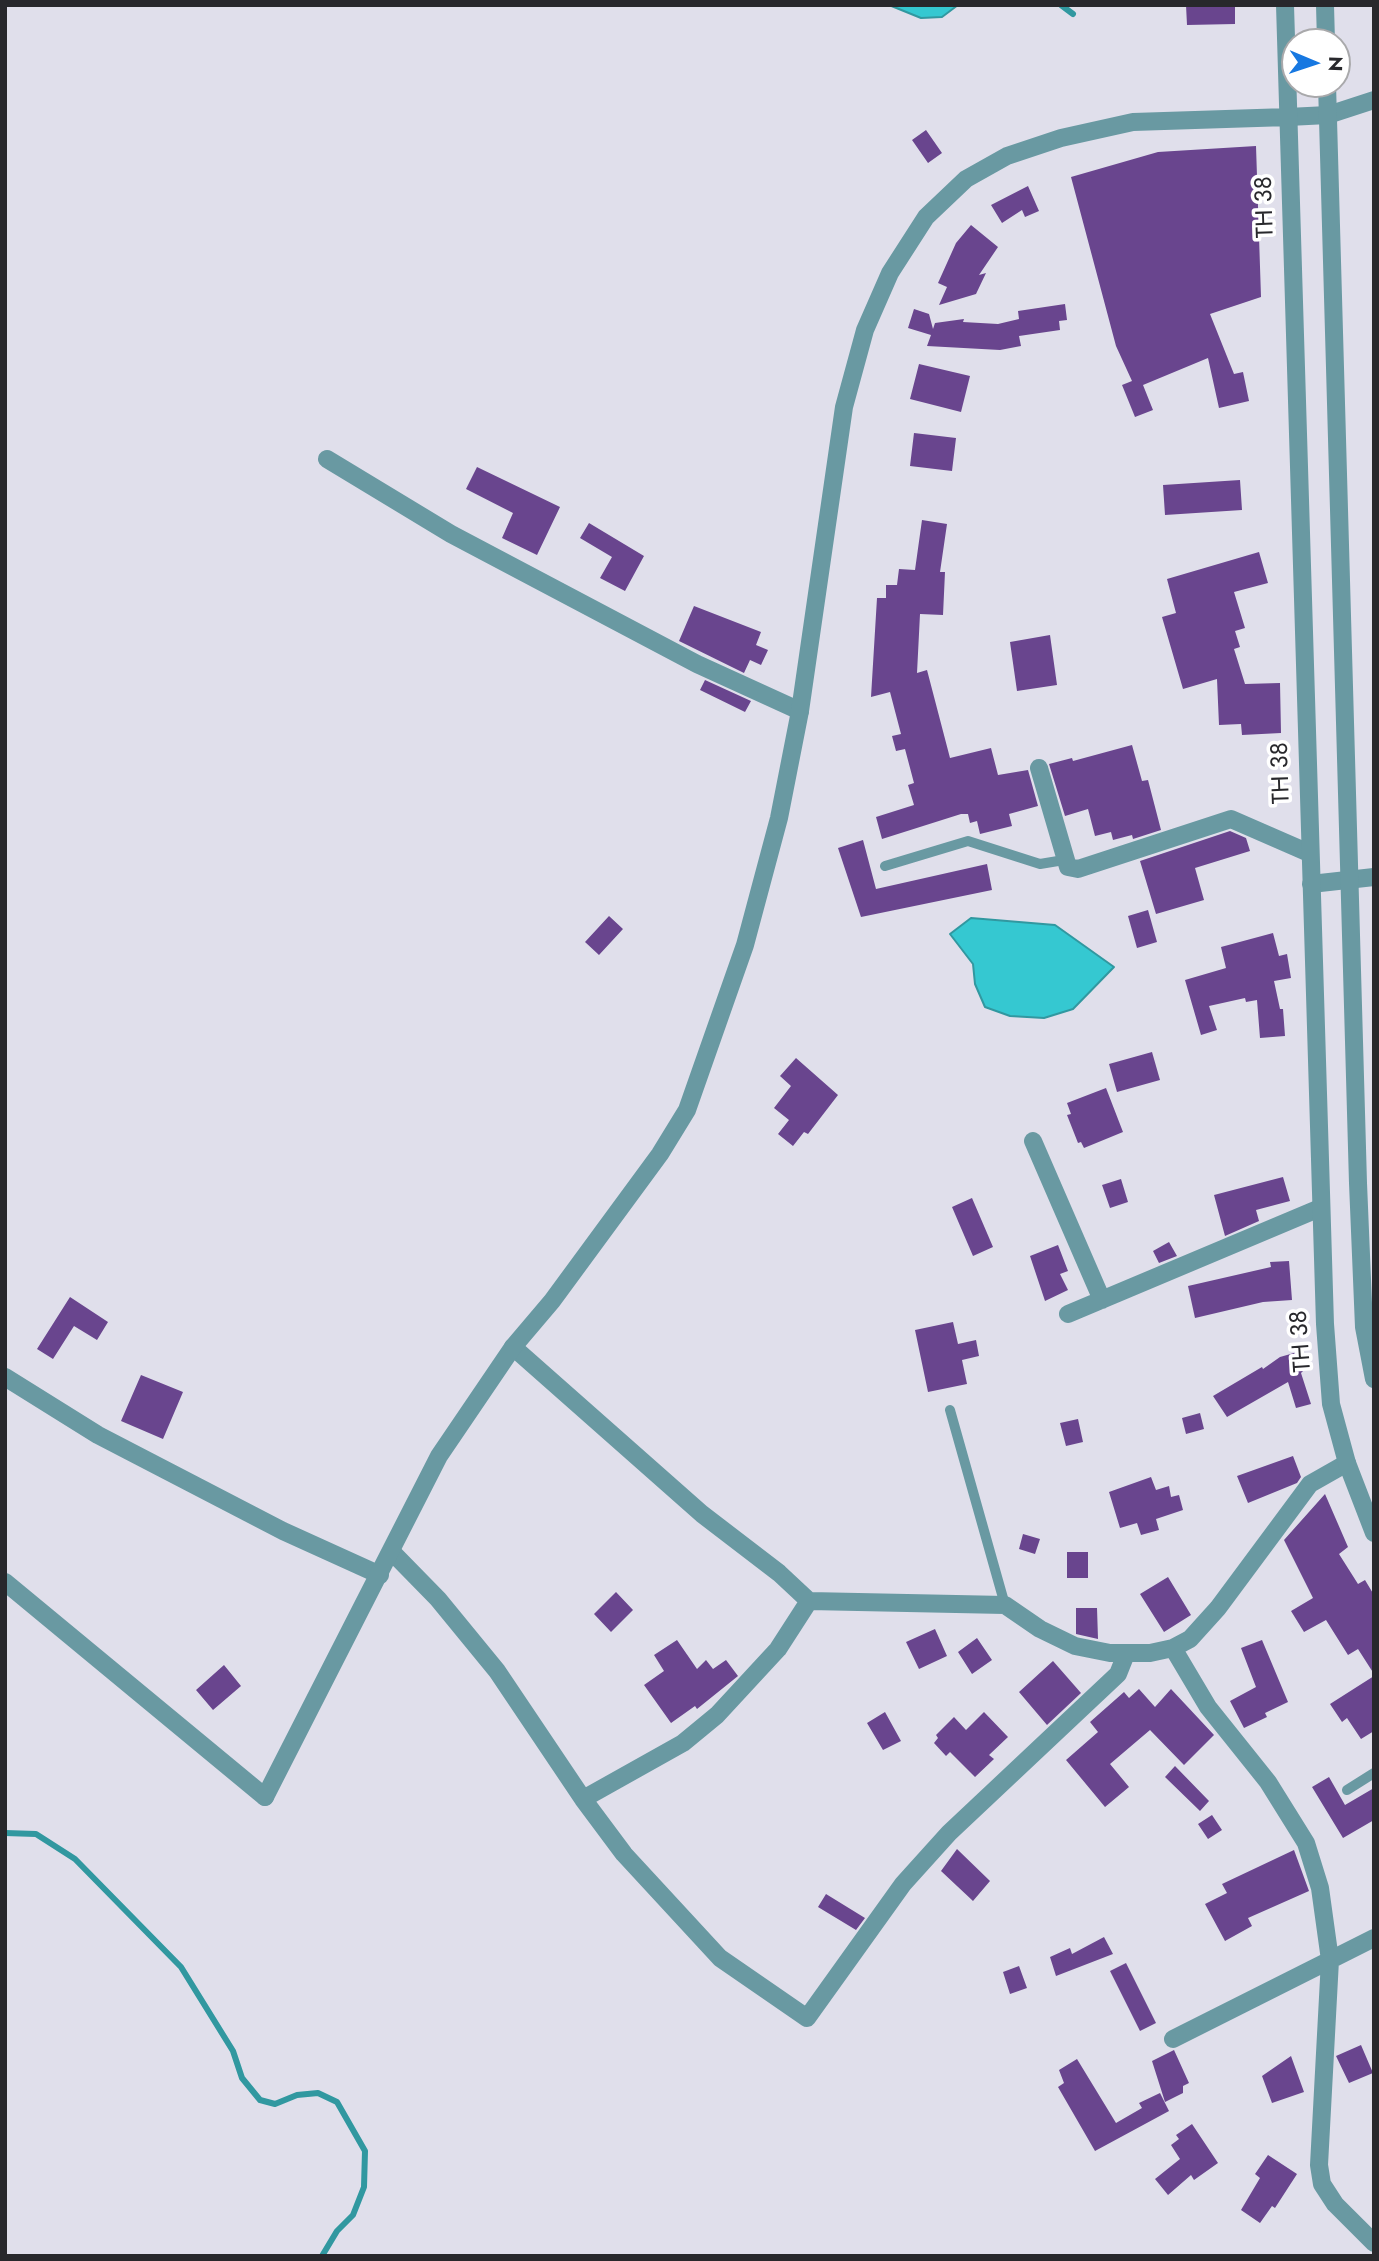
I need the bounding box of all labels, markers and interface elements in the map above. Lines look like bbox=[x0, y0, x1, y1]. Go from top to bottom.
north arrow bbox=[1281, 28, 1351, 98]
text: N bbox=[1322, 56, 1349, 72]
street label: TH 38 bbox=[1251, 176, 1281, 238]
street label: TH 38 bbox=[1267, 742, 1297, 804]
street label: TH 38 bbox=[1285, 1309, 1319, 1373]

